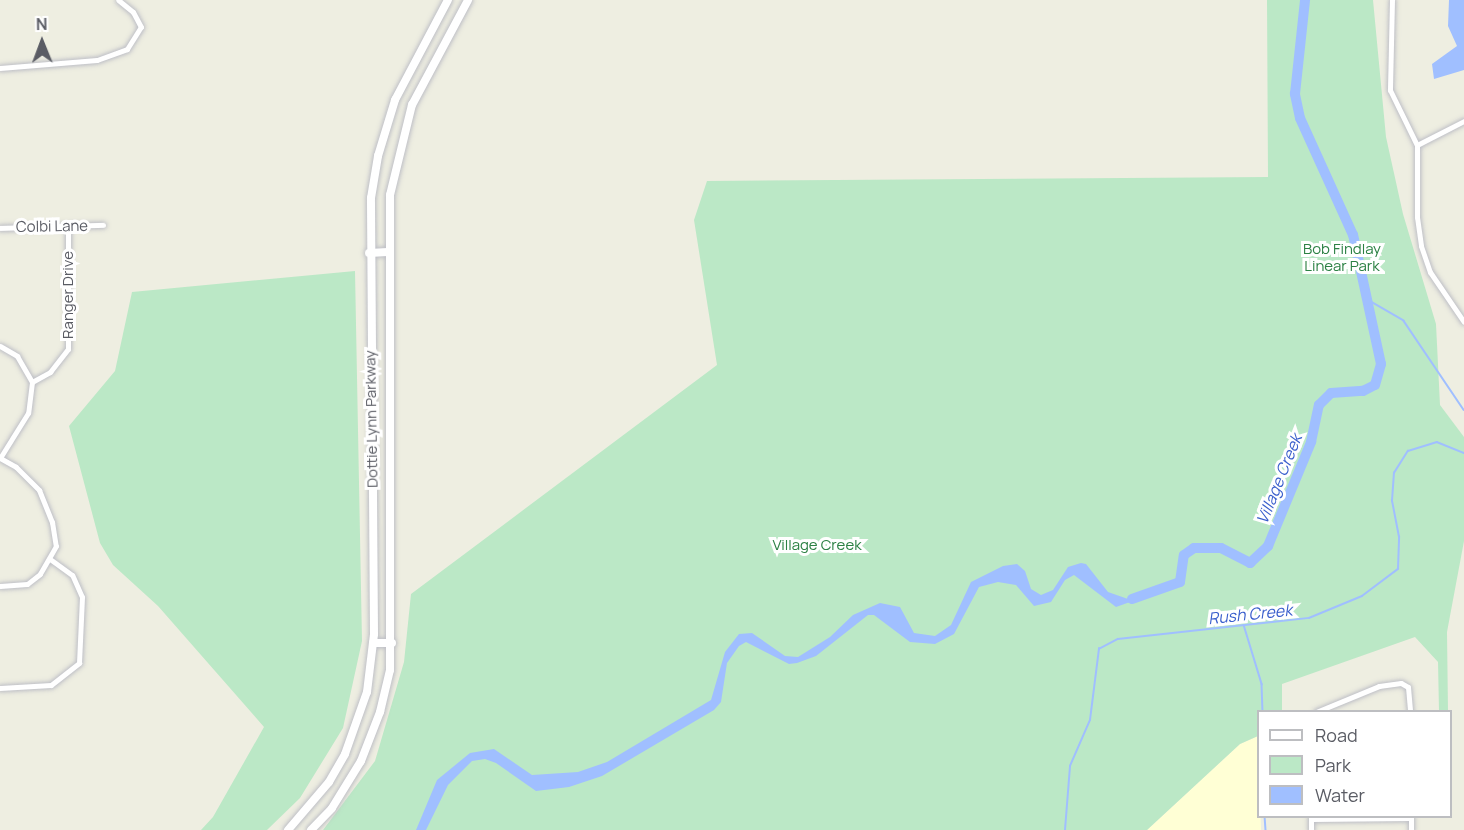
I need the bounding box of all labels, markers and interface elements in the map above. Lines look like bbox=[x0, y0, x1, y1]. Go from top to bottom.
north arrow bbox=[12, 12, 72, 72]
text: N bbox=[36, 13, 48, 35]
street label: Colbi Lane bbox=[16, 216, 88, 236]
park label: Bob Findlay Linear Park bbox=[1303, 239, 1381, 274]
street label: Ranger Drive bbox=[59, 251, 77, 339]
street label: Dottie Lynn Parkway bbox=[361, 350, 381, 488]
water label: Village Creek bbox=[1252, 431, 1306, 527]
park label: Village Creek bbox=[772, 536, 862, 554]
water label: Rush Creek bbox=[1207, 600, 1293, 628]
legend bbox=[1257, 710, 1452, 818]
text: Road bbox=[1315, 723, 1358, 747]
text: Park bbox=[1315, 753, 1351, 777]
text: Water bbox=[1315, 783, 1365, 807]

